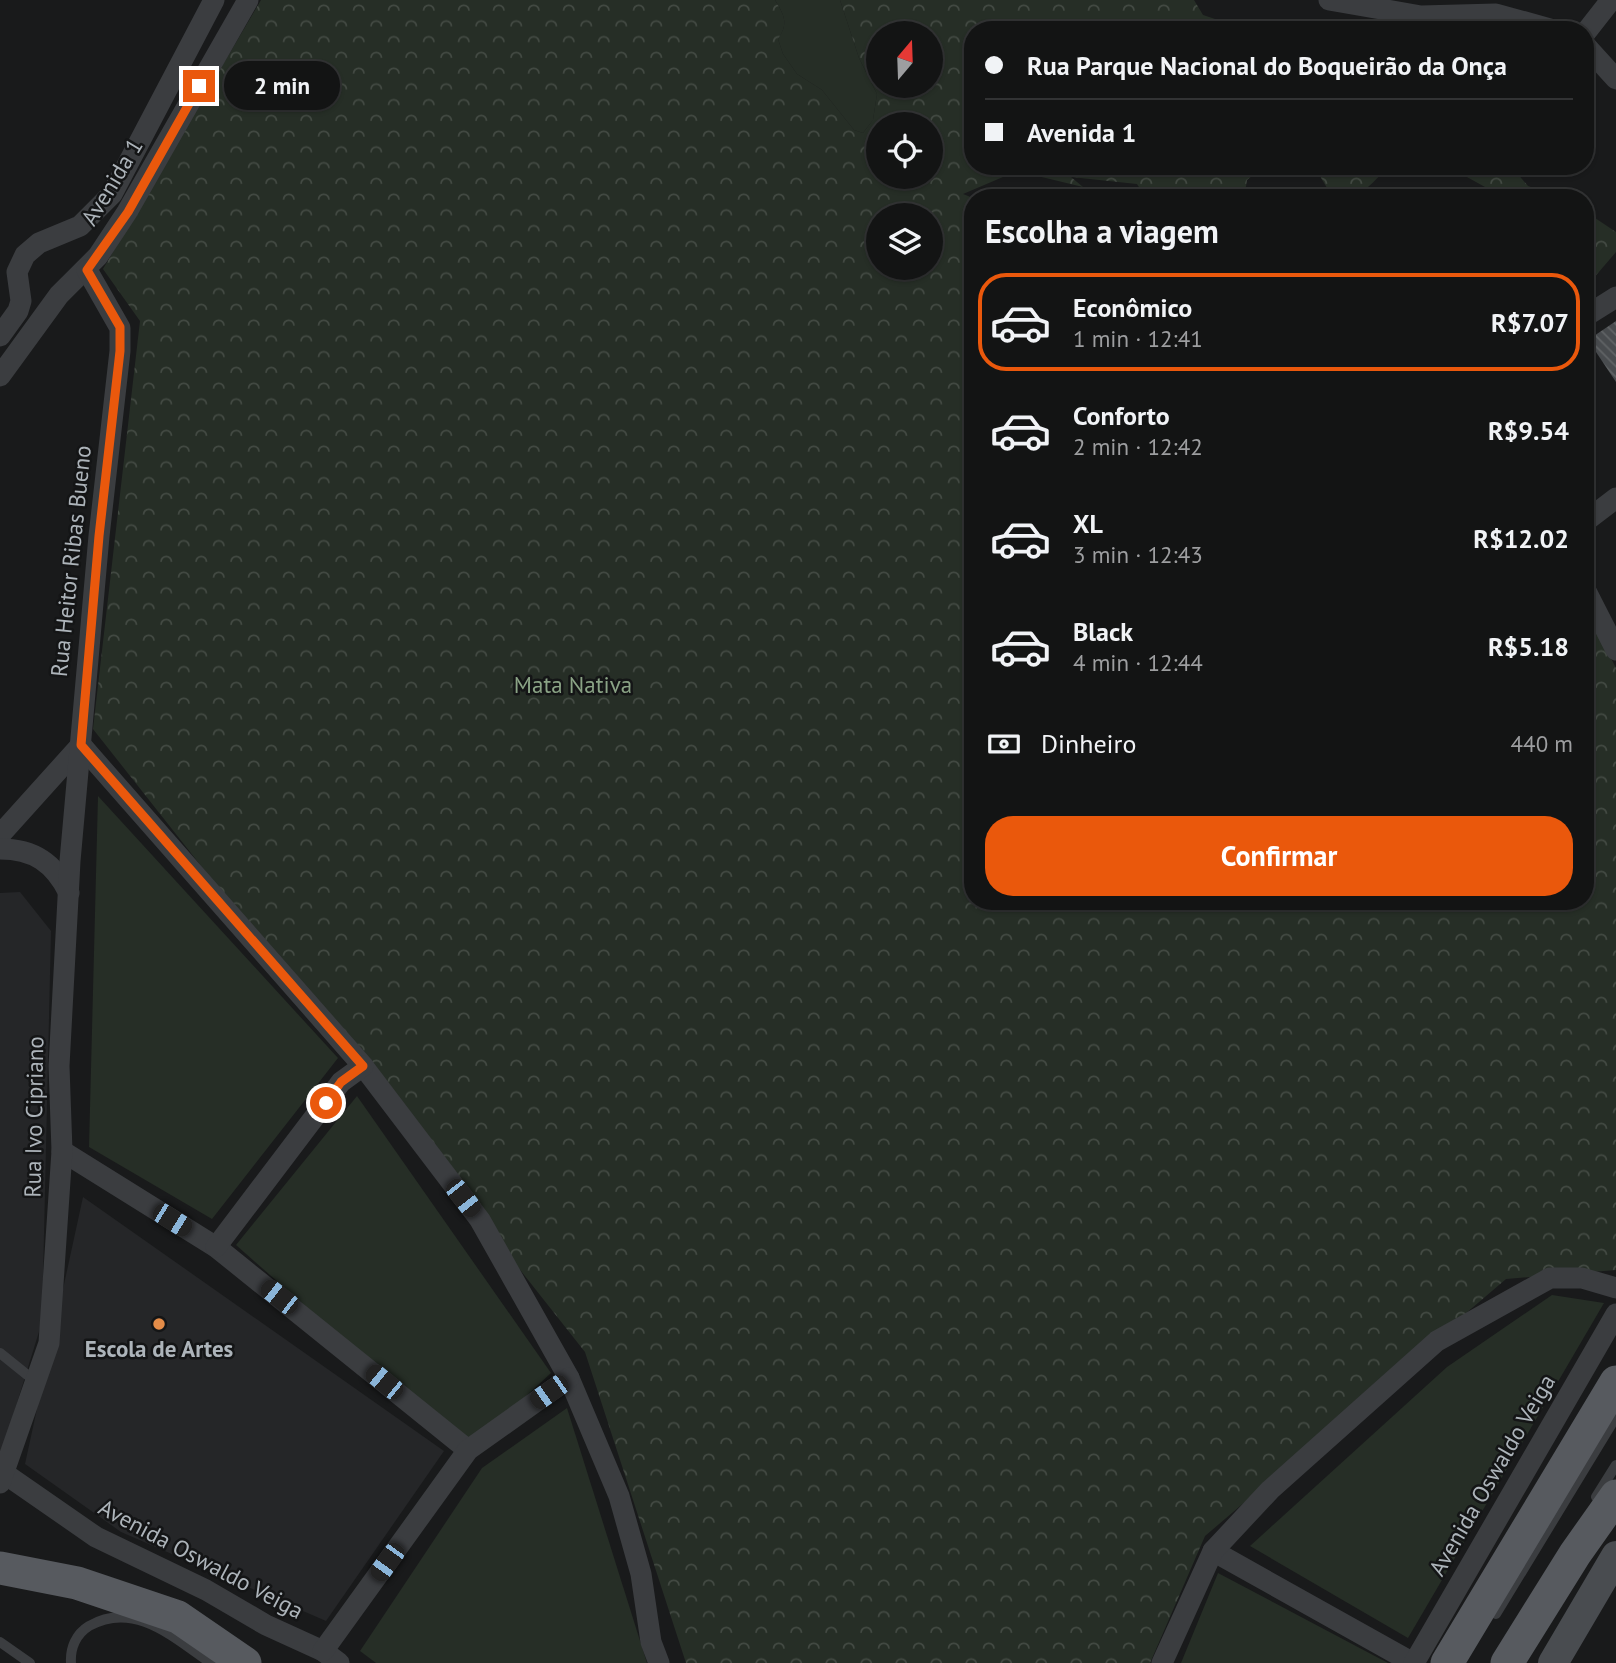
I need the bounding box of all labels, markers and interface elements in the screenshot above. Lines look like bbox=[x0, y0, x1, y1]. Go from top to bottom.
north arrow bbox=[866, 21, 943, 98]
map controls bbox=[866, 21, 943, 280]
text: Rua Parque Nacional do Boqueirão da Onça bbox=[1027, 49, 1507, 82]
callout: 2 min bbox=[224, 62, 339, 110]
route end bbox=[183, 70, 215, 102]
text: 2 min bbox=[254, 71, 310, 100]
button: locate bbox=[866, 112, 943, 189]
text: Avenida 1 bbox=[1027, 116, 1136, 149]
street label: Avenida 1 bbox=[74, 133, 149, 231]
button: layers bbox=[866, 203, 943, 280]
text: Escolha a viagem bbox=[985, 210, 1219, 252]
icon: car bbox=[989, 291, 1052, 354]
text: Econômico bbox=[1073, 291, 1192, 324]
text: R$7.07 bbox=[1491, 306, 1569, 339]
text: 1 min · 12:41 bbox=[1073, 324, 1203, 353]
icon: car bbox=[989, 399, 1052, 462]
text: Conforto bbox=[1073, 399, 1170, 432]
text: R$9.54 bbox=[1488, 414, 1569, 447]
text: 2 min · 12:42 bbox=[1073, 432, 1203, 461]
street label: Rua Heitor Ribas Bueno bbox=[44, 444, 97, 678]
icon: car bbox=[989, 507, 1052, 570]
text: XL bbox=[1073, 507, 1103, 540]
text: R$12.02 bbox=[1473, 522, 1569, 555]
text: 3 min · 12:43 bbox=[1073, 540, 1203, 569]
icon: car bbox=[989, 615, 1052, 678]
text: Black bbox=[1073, 615, 1133, 648]
text: R$5.18 bbox=[1488, 630, 1569, 663]
text: 4 min · 12:44 bbox=[1073, 648, 1203, 677]
park label: Mata Nativa bbox=[514, 670, 632, 699]
icon: cash bbox=[985, 725, 1023, 763]
text: Dinheiro bbox=[1041, 727, 1136, 760]
text: 440 m bbox=[1511, 729, 1573, 758]
button: Confirmar bbox=[985, 816, 1573, 896]
street label: Rua Ivo Cipriano bbox=[18, 1036, 49, 1198]
route start bbox=[310, 1087, 342, 1119]
car bbox=[442, 1175, 485, 1221]
car bbox=[149, 1200, 196, 1240]
car bbox=[256, 1276, 303, 1318]
marker: Escola de Artes bbox=[151, 1316, 167, 1332]
place label: Escola de Artes bbox=[85, 1334, 234, 1363]
car bbox=[362, 1361, 407, 1403]
street label: Avenida Oswaldo Veiga bbox=[1422, 1369, 1561, 1581]
car bbox=[526, 1371, 573, 1413]
street label: Avenida Oswaldo Veiga bbox=[94, 1492, 309, 1625]
car bbox=[367, 1539, 408, 1585]

